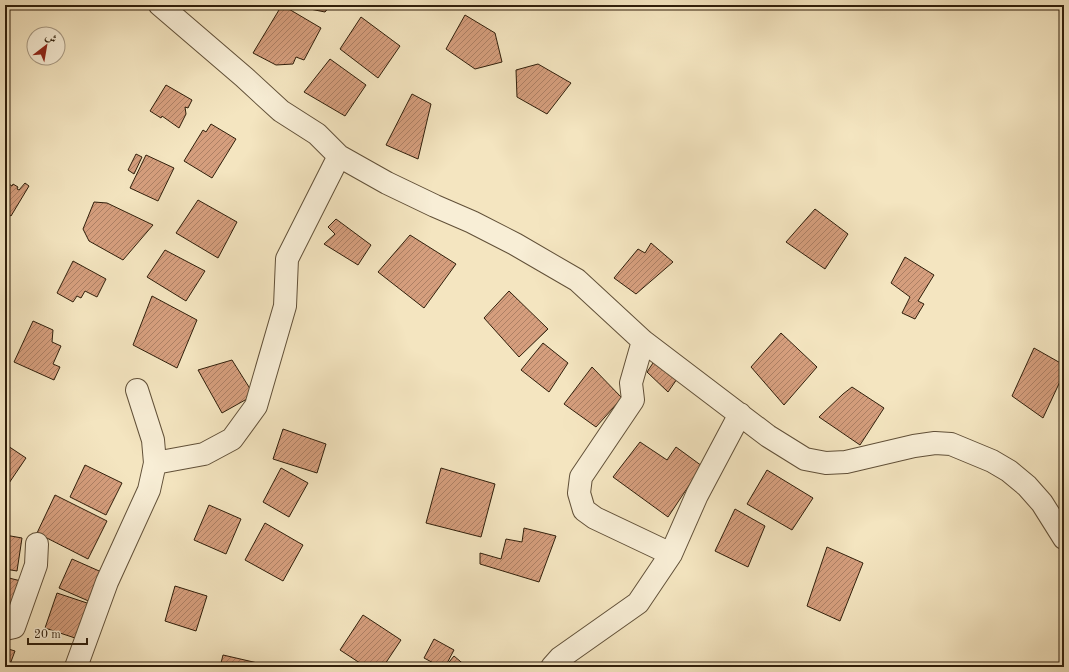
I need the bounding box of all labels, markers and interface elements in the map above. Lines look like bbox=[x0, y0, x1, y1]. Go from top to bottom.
north arrow bbox=[26, 26, 66, 66]
text: ش bbox=[43, 31, 58, 46]
scale bar bbox=[28, 620, 87, 646]
text: 20 m bbox=[34, 629, 61, 641]

